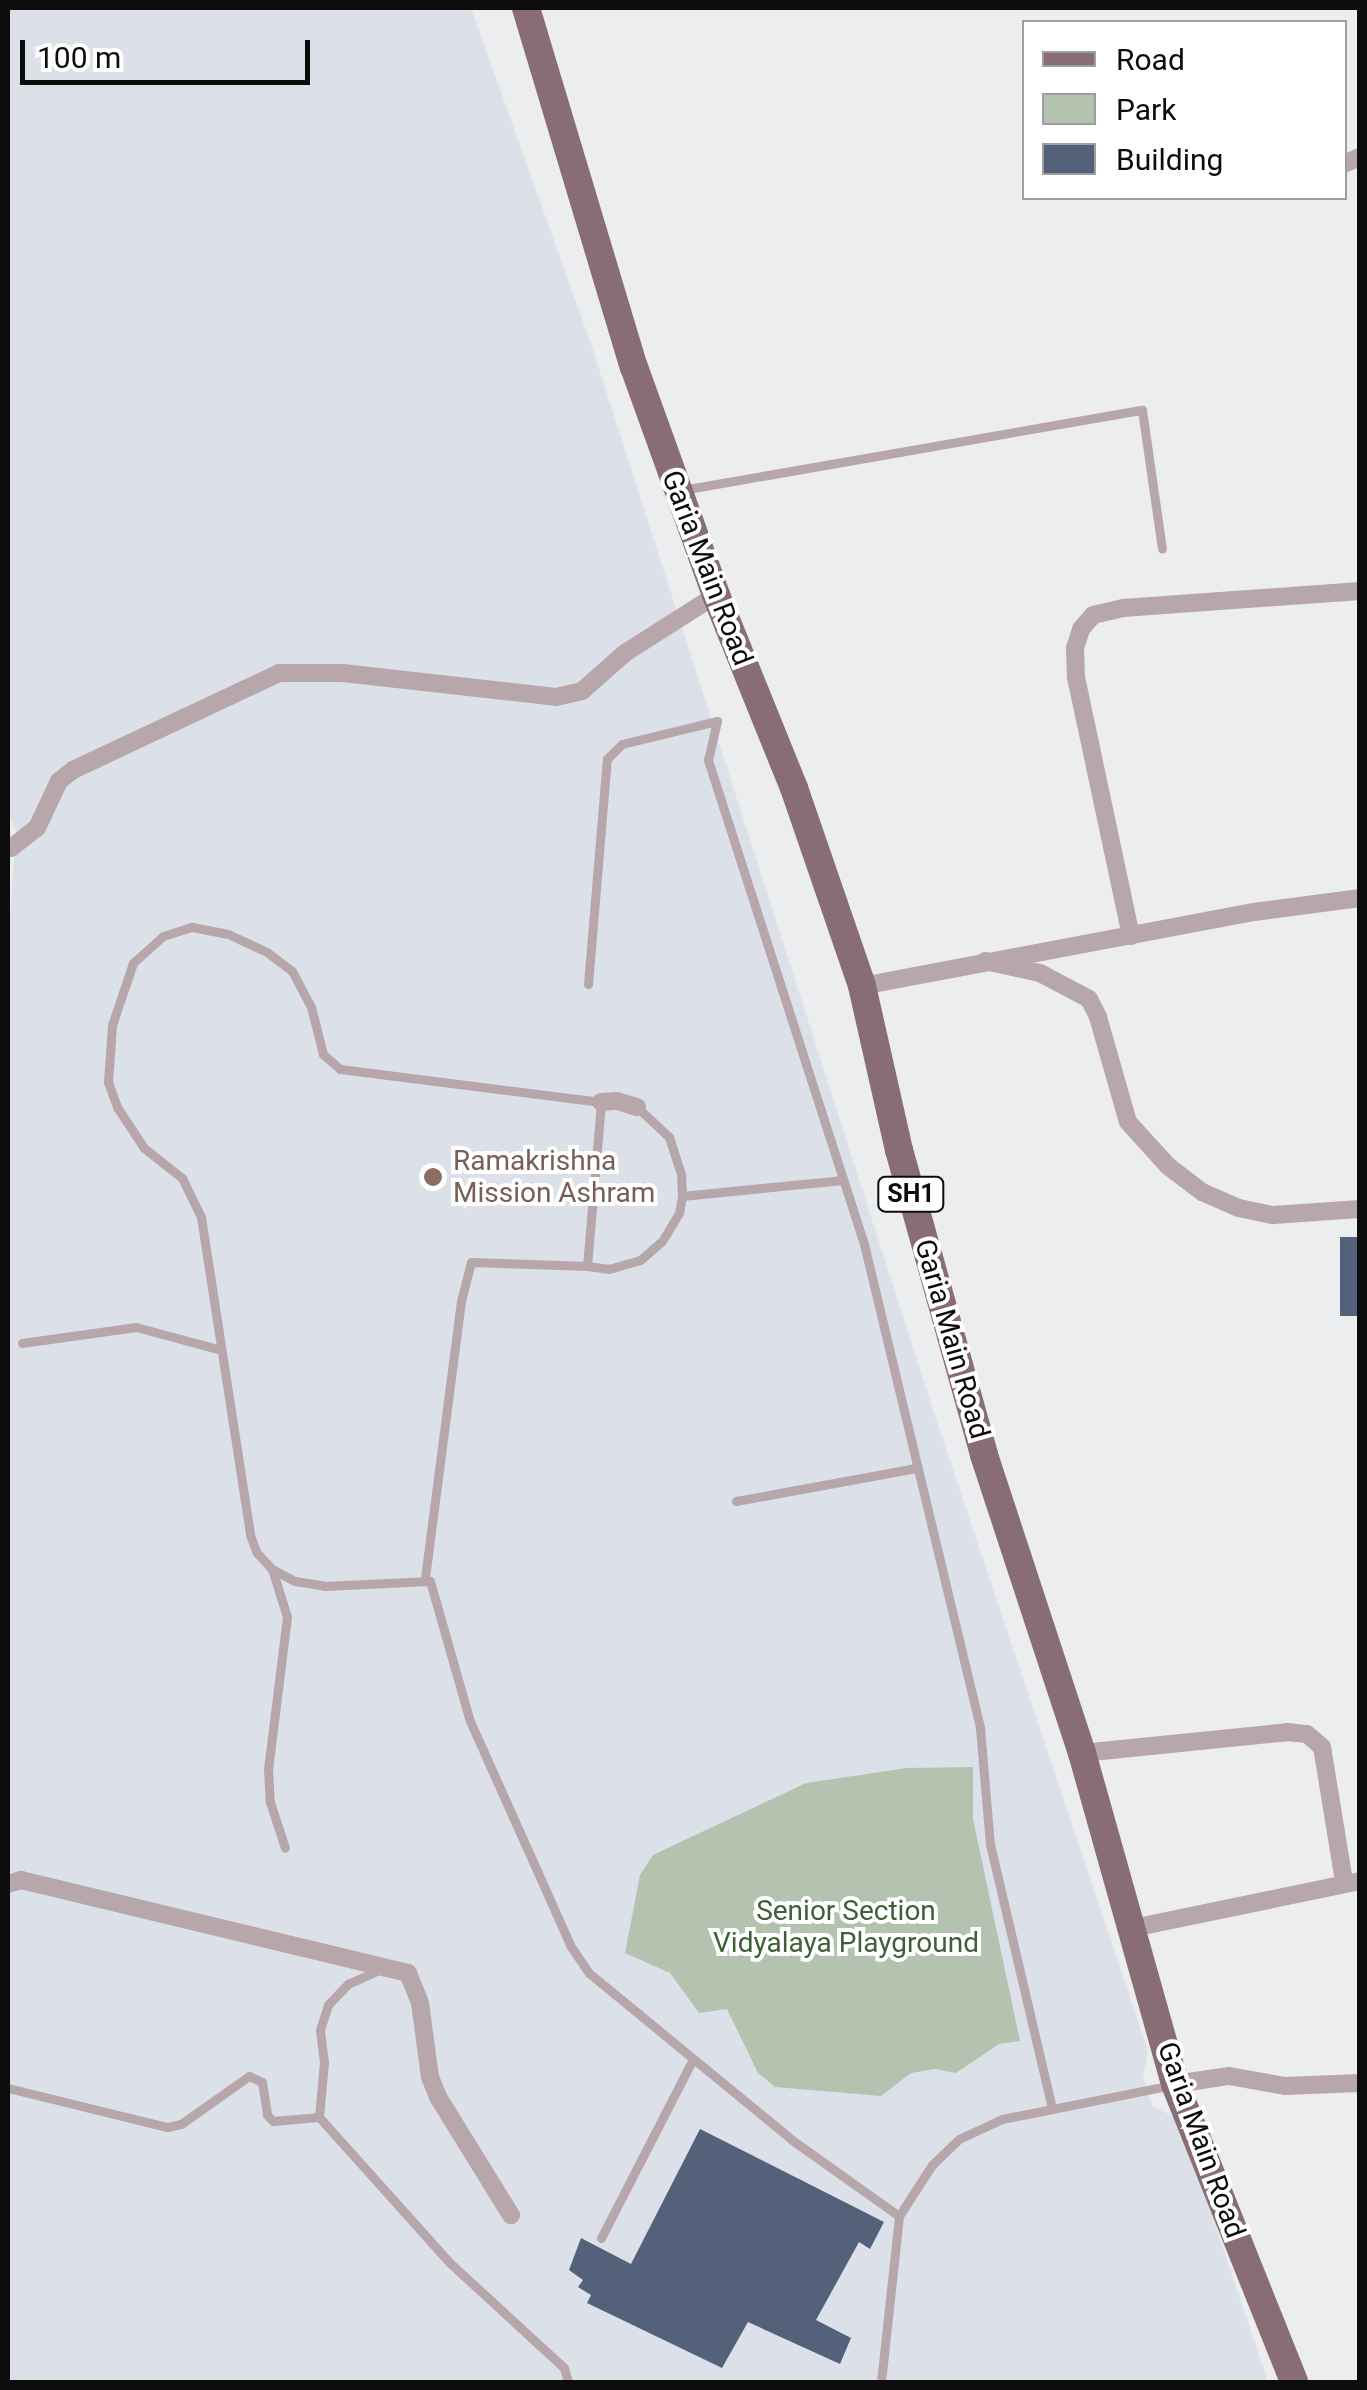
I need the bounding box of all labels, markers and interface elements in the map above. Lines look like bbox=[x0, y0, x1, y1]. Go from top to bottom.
scale bar bbox=[25, 20, 315, 82]
legend bbox=[1022, 20, 1347, 200]
text: 100 m bbox=[37, 40, 121, 75]
text: Road bbox=[1116, 42, 1185, 77]
text: Park bbox=[1116, 92, 1176, 127]
text: Building bbox=[1116, 142, 1223, 177]
street label: Garia Main Road bbox=[654, 466, 760, 670]
place label: Ramakrishna Mission Ashram bbox=[453, 1144, 655, 1210]
marker: Ramakrishna Mission Ashram bbox=[422, 1166, 444, 1188]
road number: SH1 bbox=[876, 1174, 946, 1214]
street label: Garia Main Road bbox=[907, 1235, 997, 1443]
park label: Senior Section Vidyalaya Playground bbox=[713, 1894, 979, 1960]
street label: Garia Main Road bbox=[1150, 2038, 1252, 2242]

